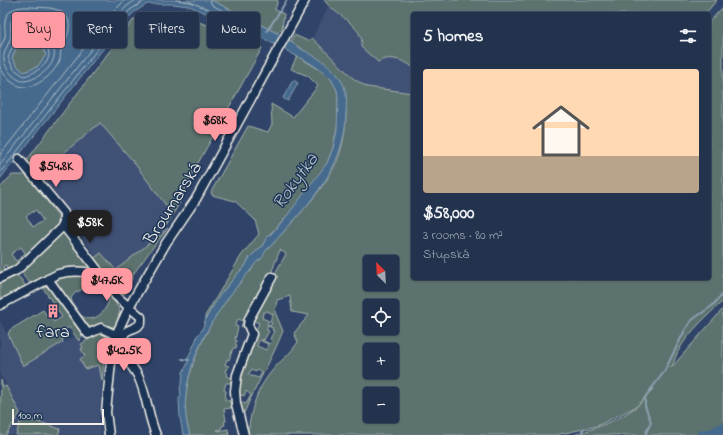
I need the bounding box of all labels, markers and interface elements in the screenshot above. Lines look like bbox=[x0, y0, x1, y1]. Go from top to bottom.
chip: Buy bbox=[12, 12, 65, 48]
chip: Rent bbox=[73, 12, 127, 48]
chip: Filters bbox=[135, 12, 199, 48]
chip: New bbox=[207, 12, 260, 48]
text: 5 homes bbox=[423, 24, 483, 49]
icon: filters bbox=[677, 25, 699, 47]
icon: home bbox=[525, 95, 597, 167]
pin: $68K bbox=[191, 108, 239, 142]
text: $68K bbox=[203, 111, 227, 130]
water label: Rokytka bbox=[266, 147, 326, 215]
pin: $54.8K bbox=[23, 154, 89, 188]
text: $54.8K bbox=[39, 157, 73, 176]
street label: Broumarská bbox=[138, 158, 209, 251]
text: $58,000 bbox=[423, 201, 474, 226]
pin: $58K bbox=[66, 210, 114, 244]
text: $58K bbox=[77, 213, 103, 232]
text: 3 rooms · 80 m² bbox=[423, 226, 503, 245]
text: Stupská bbox=[423, 245, 469, 264]
north arrow bbox=[363, 255, 399, 291]
map controls bbox=[363, 255, 399, 423]
pin: $47.6K bbox=[74, 268, 140, 302]
text: $47.6K bbox=[90, 271, 124, 290]
button: locate bbox=[363, 299, 399, 335]
building icon: fara bbox=[45, 303, 61, 319]
place label: fara bbox=[36, 320, 70, 346]
pin: $42.5K bbox=[91, 338, 157, 372]
text: $42.5K bbox=[106, 341, 142, 360]
button: + bbox=[363, 343, 399, 379]
button: − bbox=[363, 387, 399, 423]
scale bar bbox=[12, 407, 104, 426]
text: 100 m bbox=[18, 408, 42, 424]

